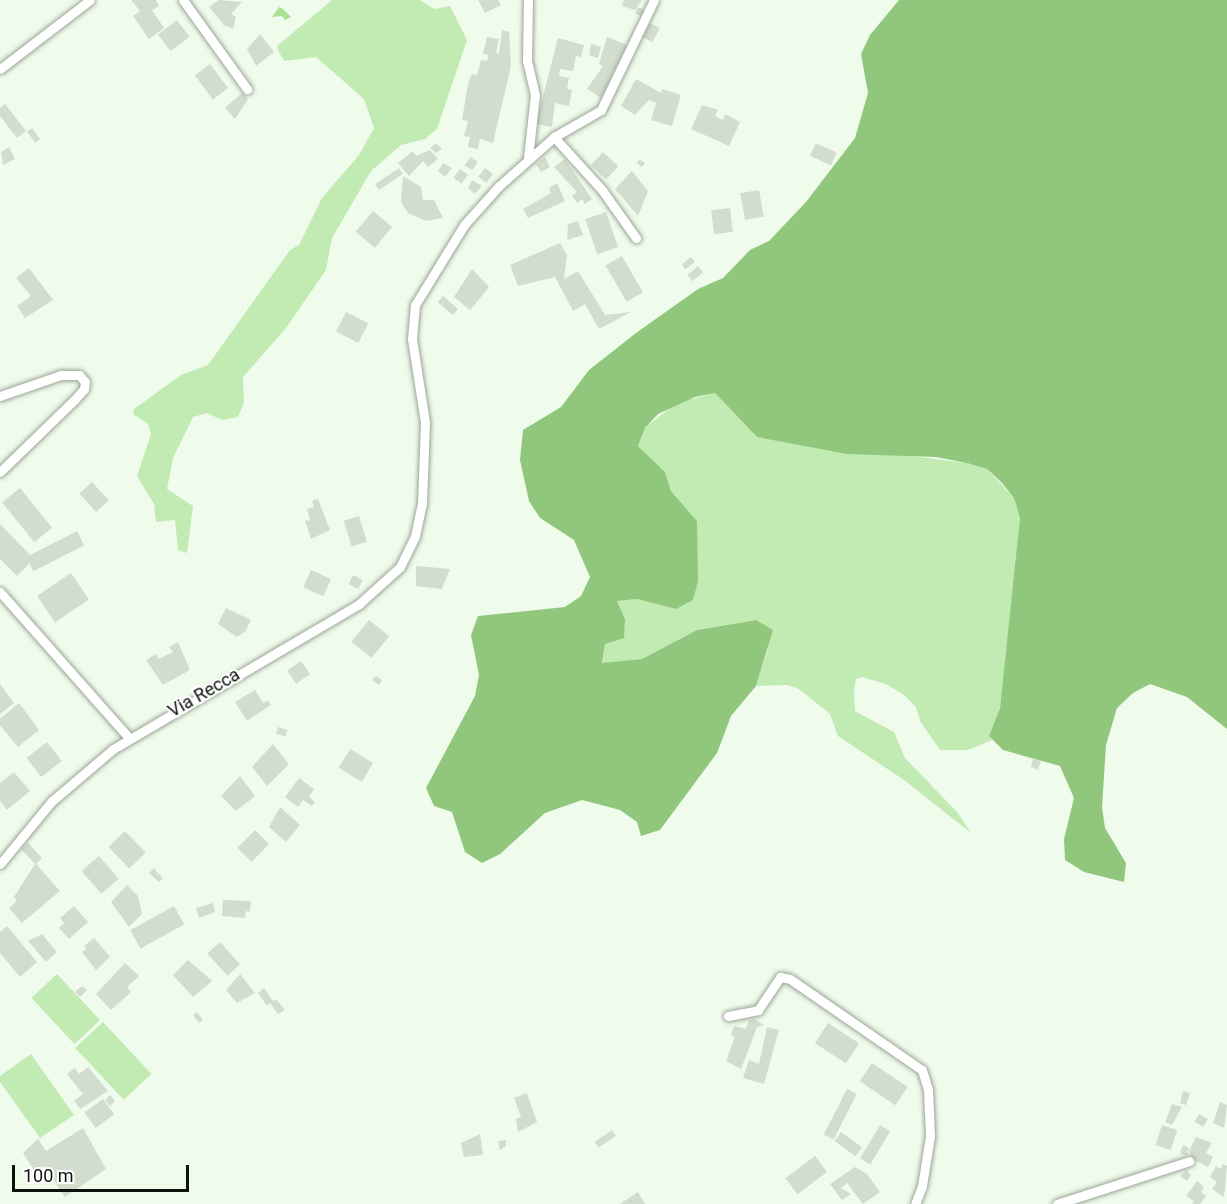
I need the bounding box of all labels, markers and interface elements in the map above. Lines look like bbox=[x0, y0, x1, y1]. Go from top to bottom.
street label: Via Recca bbox=[164, 664, 244, 722]
scale bar bbox=[15, 1153, 192, 1191]
text: 100 m bbox=[23, 1165, 74, 1186]

